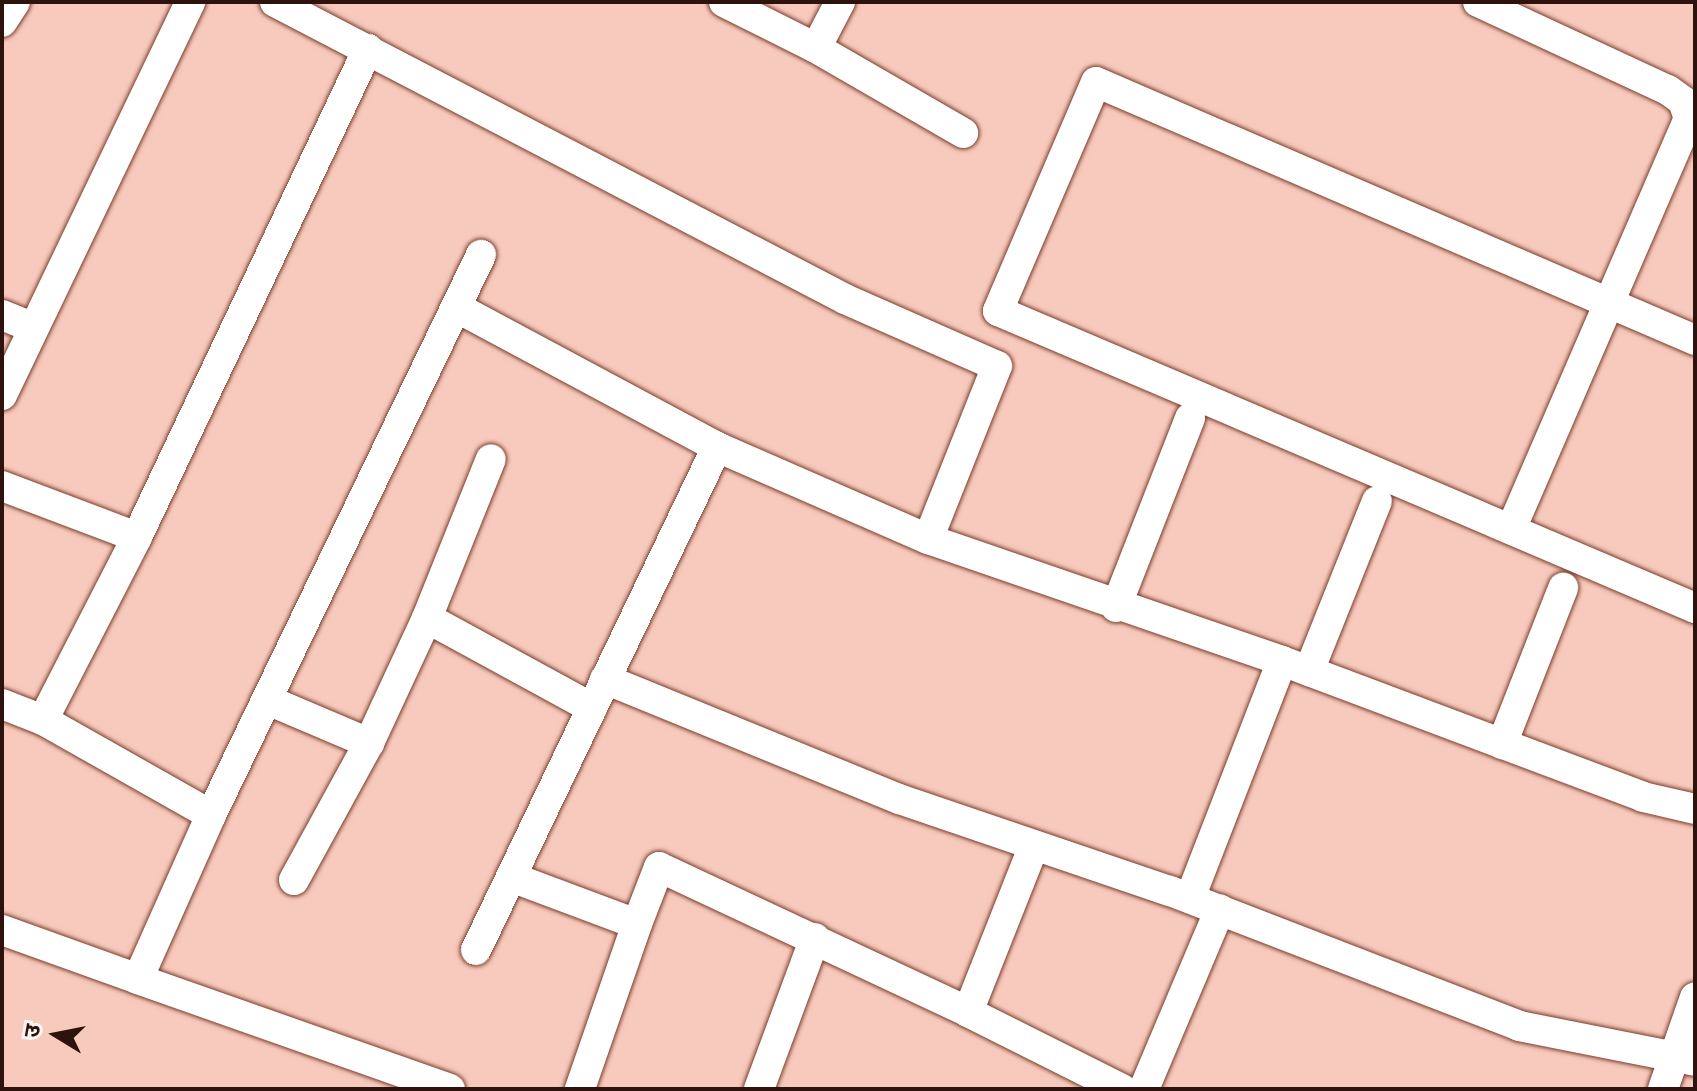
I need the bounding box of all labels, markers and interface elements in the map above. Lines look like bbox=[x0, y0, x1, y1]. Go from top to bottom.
north arrow bbox=[16, 995, 96, 1075]
text: उ bbox=[17, 1022, 46, 1039]

